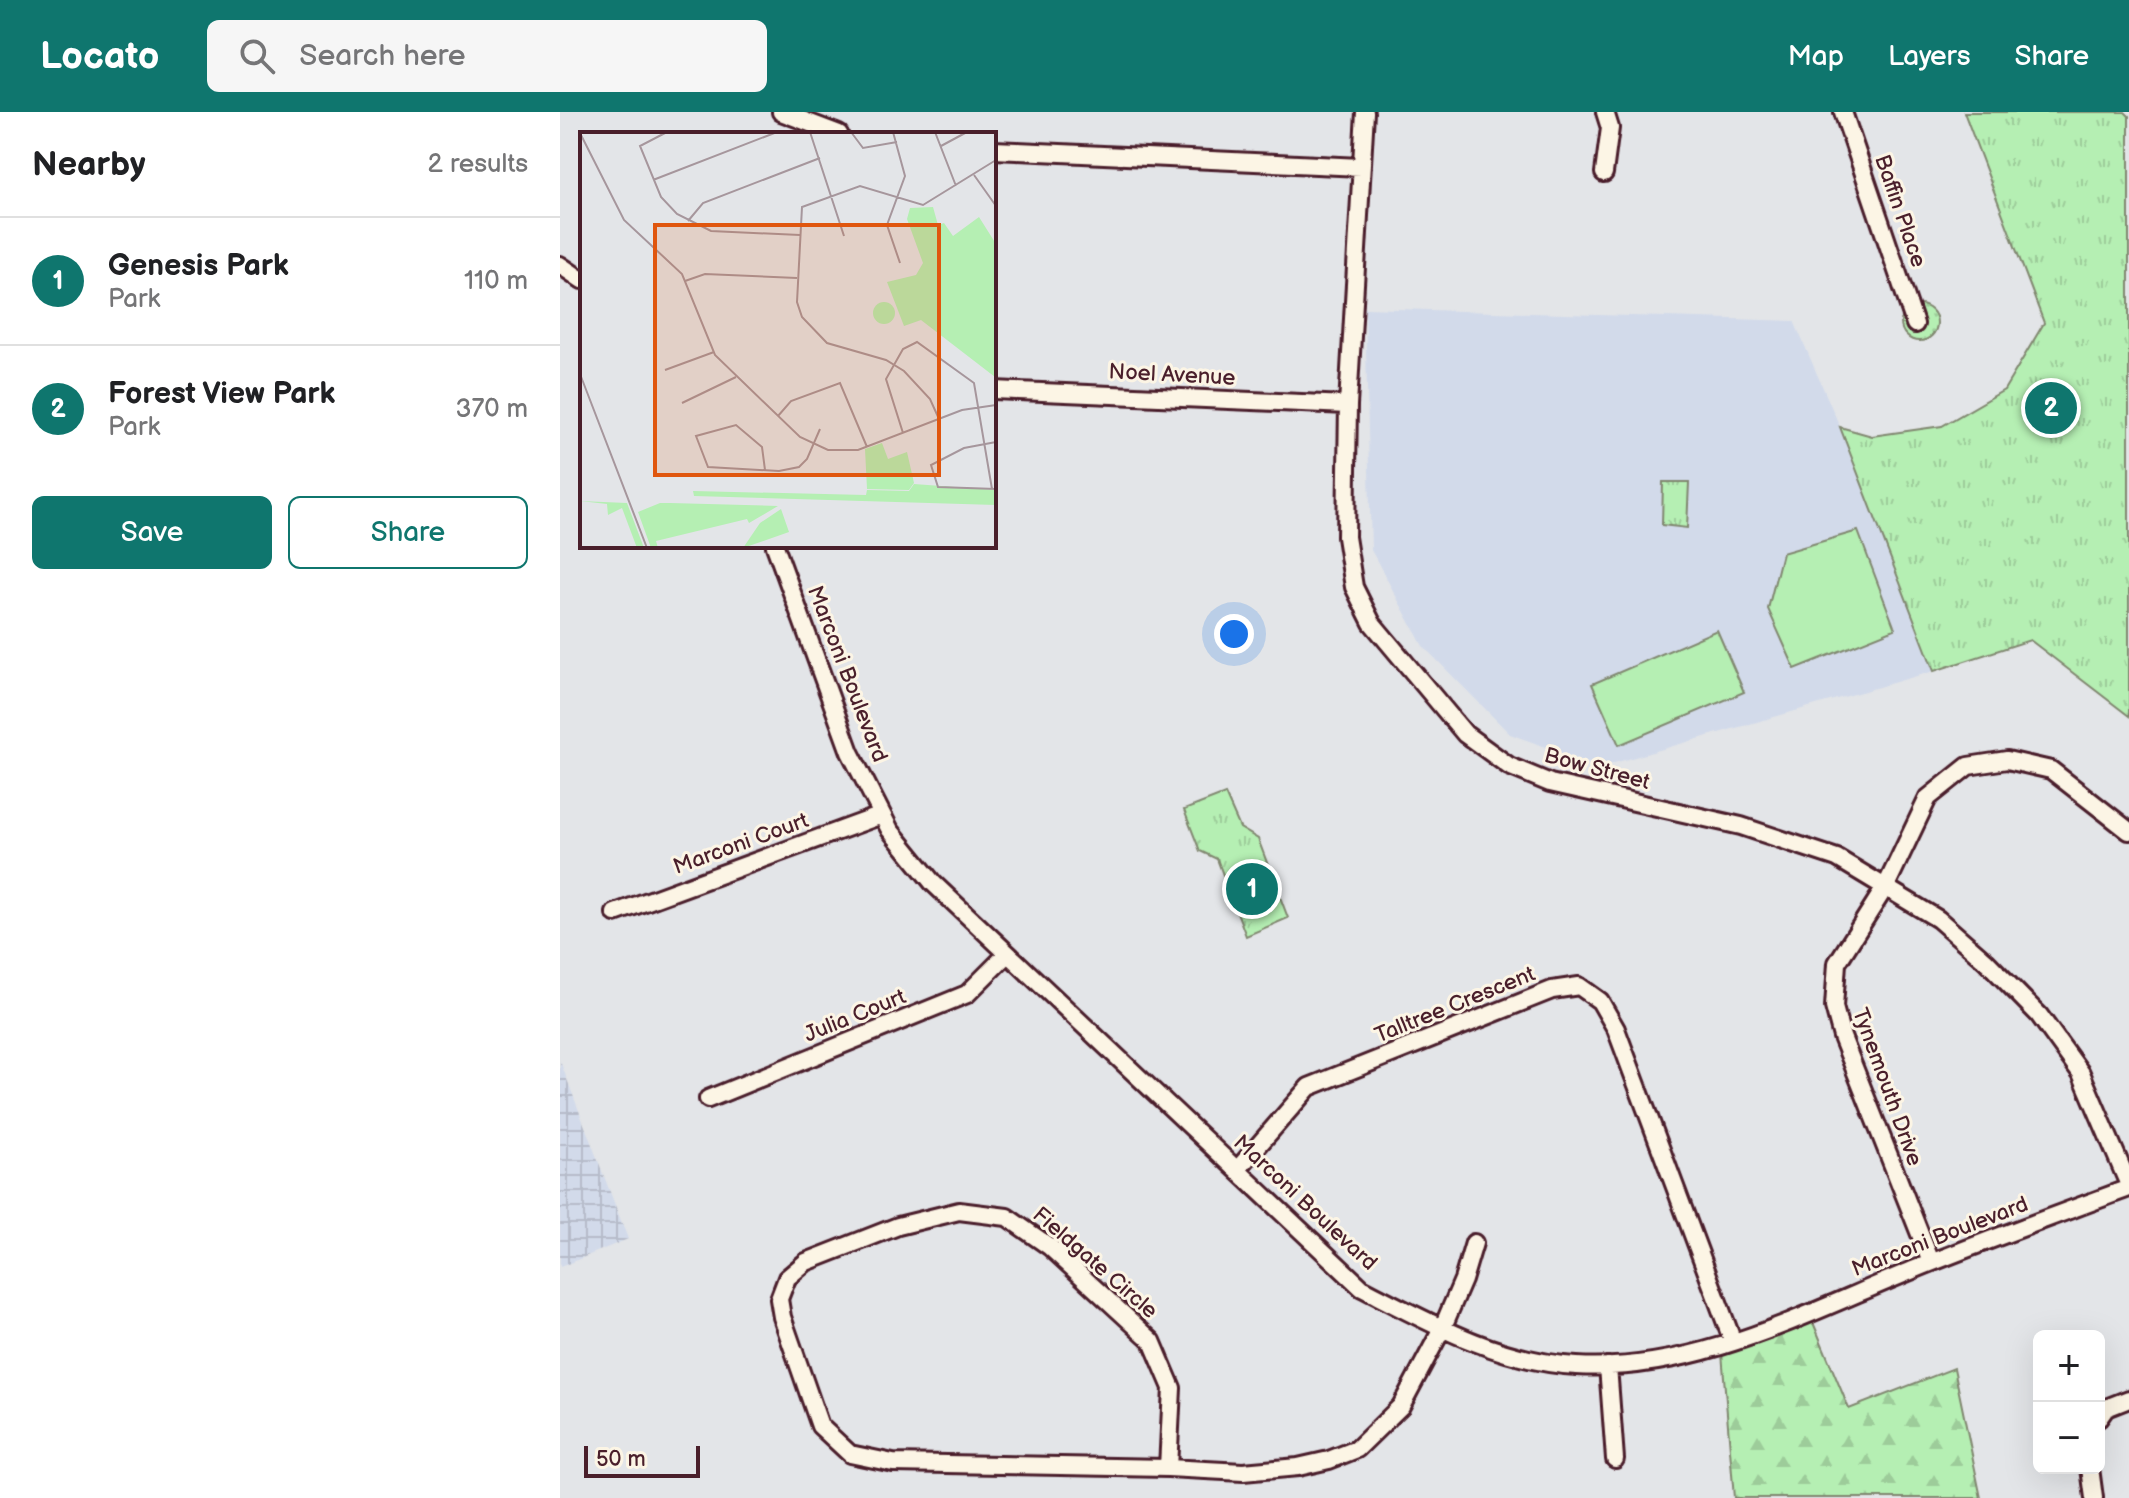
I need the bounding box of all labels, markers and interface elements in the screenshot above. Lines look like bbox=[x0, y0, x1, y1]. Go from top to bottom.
search box bbox=[207, 20, 767, 92]
text: Locato bbox=[40, 34, 159, 79]
icon: search bbox=[235, 34, 279, 78]
text: Search here bbox=[299, 38, 466, 74]
text: Map bbox=[1788, 40, 1844, 73]
text: Layers bbox=[1888, 40, 1971, 73]
text: Share bbox=[2015, 40, 2089, 73]
inset map bbox=[580, 132, 996, 548]
text: Nearby bbox=[32, 144, 146, 185]
text: 2 results bbox=[428, 149, 528, 180]
street label: Baffin Place bbox=[1868, 151, 1932, 271]
text: Genesis Park bbox=[108, 248, 289, 284]
text: 1 bbox=[53, 266, 63, 297]
text: 110 m bbox=[464, 266, 528, 297]
text: Park bbox=[108, 284, 160, 315]
street label: Noel Avenue bbox=[1108, 358, 1236, 392]
text: Forest View Park bbox=[108, 376, 335, 412]
pin: 2 bbox=[2025, 378, 2077, 438]
text: 2 bbox=[50, 394, 66, 425]
text: 370 m bbox=[455, 394, 528, 425]
text: Park bbox=[108, 412, 160, 443]
button: Save bbox=[32, 496, 272, 569]
button: Share bbox=[288, 496, 528, 569]
street label: Marconi Boulevard bbox=[801, 582, 893, 766]
your location bbox=[1214, 614, 1254, 654]
street label: Bow Street bbox=[1541, 742, 1653, 796]
street label: Marconi Court bbox=[670, 807, 812, 881]
pin: 1 bbox=[1226, 859, 1278, 919]
street label: Talltree Crescent bbox=[1371, 960, 1539, 1049]
street label: Julia Court bbox=[800, 983, 910, 1049]
street label: Tynemouth Drive bbox=[1846, 1004, 1928, 1170]
street label: Marconi Boulevard bbox=[1227, 1129, 1383, 1277]
street label: Marconi Boulevard bbox=[1848, 1191, 2032, 1283]
street label: Fieldgate Circle bbox=[1027, 1201, 1163, 1325]
map controls bbox=[2033, 1330, 2105, 1474]
button: + bbox=[2033, 1330, 2105, 1402]
button: − bbox=[2033, 1402, 2105, 1474]
scale bar bbox=[584, 1442, 700, 1478]
text: 50 m bbox=[596, 1446, 646, 1473]

